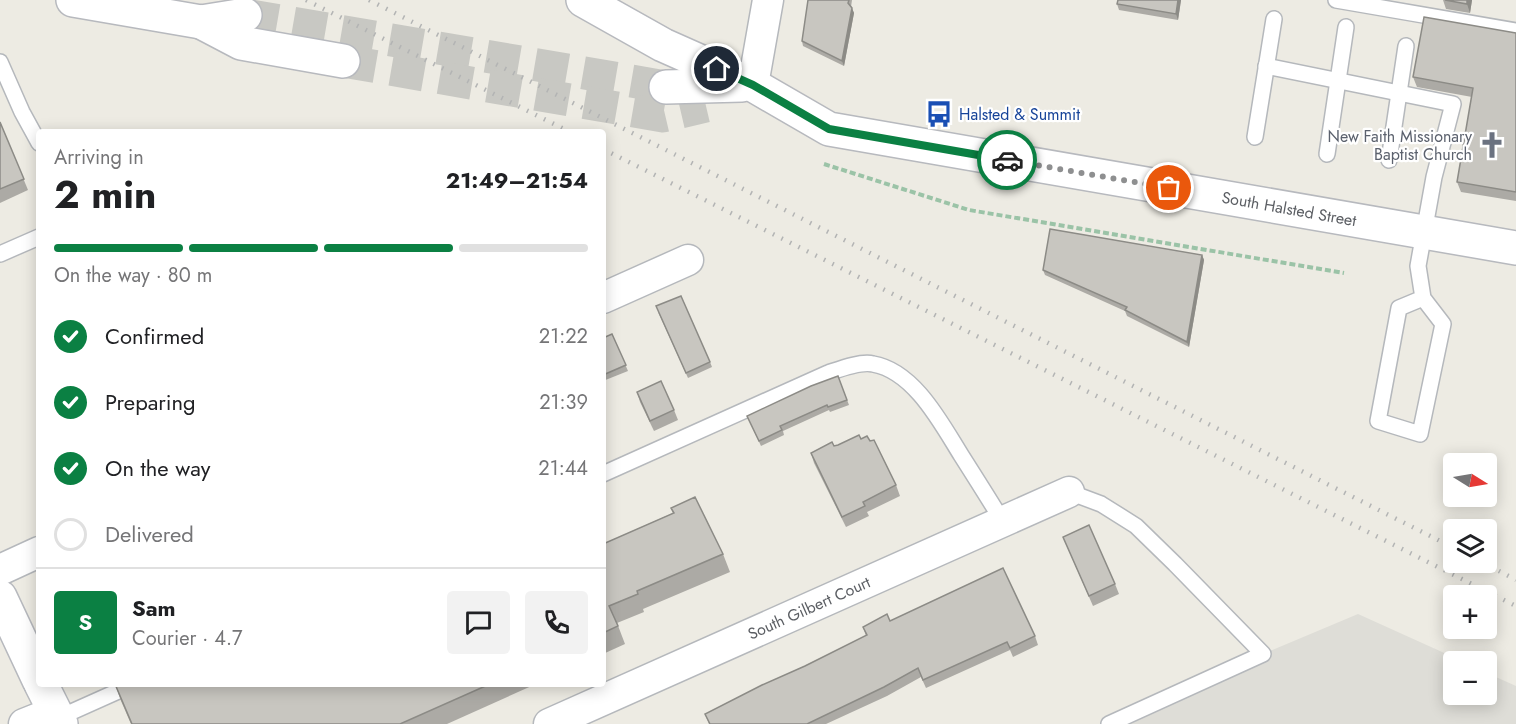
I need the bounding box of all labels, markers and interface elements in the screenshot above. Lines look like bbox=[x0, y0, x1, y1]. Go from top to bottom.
pin bbox=[691, 43, 742, 94]
icon: home bbox=[700, 52, 733, 85]
bus stop icon: Halsted & Summit bbox=[924, 99, 954, 129]
place label: Halsted & Summit bbox=[959, 103, 1080, 126]
place label: New Faith Missionary Baptist Church bbox=[1327, 125, 1473, 166]
courier bbox=[977, 130, 1037, 190]
church icon: New Faith Missionary Baptist Church bbox=[1477, 130, 1507, 160]
text: Arriving in bbox=[54, 143, 144, 172]
icon: car bbox=[991, 144, 1024, 177]
pin bbox=[1143, 162, 1194, 213]
text: 21:49–21:54 bbox=[446, 164, 588, 196]
text: 2 min bbox=[54, 166, 156, 223]
icon: bag bbox=[1152, 171, 1185, 204]
street label: South Halsted Street bbox=[1220, 186, 1358, 232]
text: On the way · 80 m bbox=[54, 261, 212, 290]
icon: check bbox=[54, 320, 87, 353]
text: Confirmed bbox=[105, 320, 204, 352]
text: 21:22 bbox=[539, 322, 588, 351]
icon: check bbox=[54, 386, 87, 419]
text: Preparing bbox=[105, 386, 196, 418]
text: 21:39 bbox=[539, 388, 588, 417]
icon: check bbox=[54, 452, 87, 485]
text: On the way bbox=[105, 452, 210, 484]
north arrow bbox=[1443, 453, 1497, 507]
map controls bbox=[1443, 453, 1497, 705]
text: 21:44 bbox=[538, 454, 588, 483]
text: Delivered bbox=[105, 518, 194, 550]
button: layers bbox=[1443, 519, 1497, 573]
street label: South Gilbert Court bbox=[744, 571, 874, 645]
button: + bbox=[1443, 585, 1497, 639]
button: chat bbox=[447, 591, 510, 654]
button: phone bbox=[525, 591, 588, 654]
text: Sam bbox=[132, 592, 176, 624]
text: S bbox=[79, 606, 92, 638]
text: Courier · 4.7 bbox=[132, 624, 243, 653]
button: − bbox=[1443, 651, 1497, 705]

